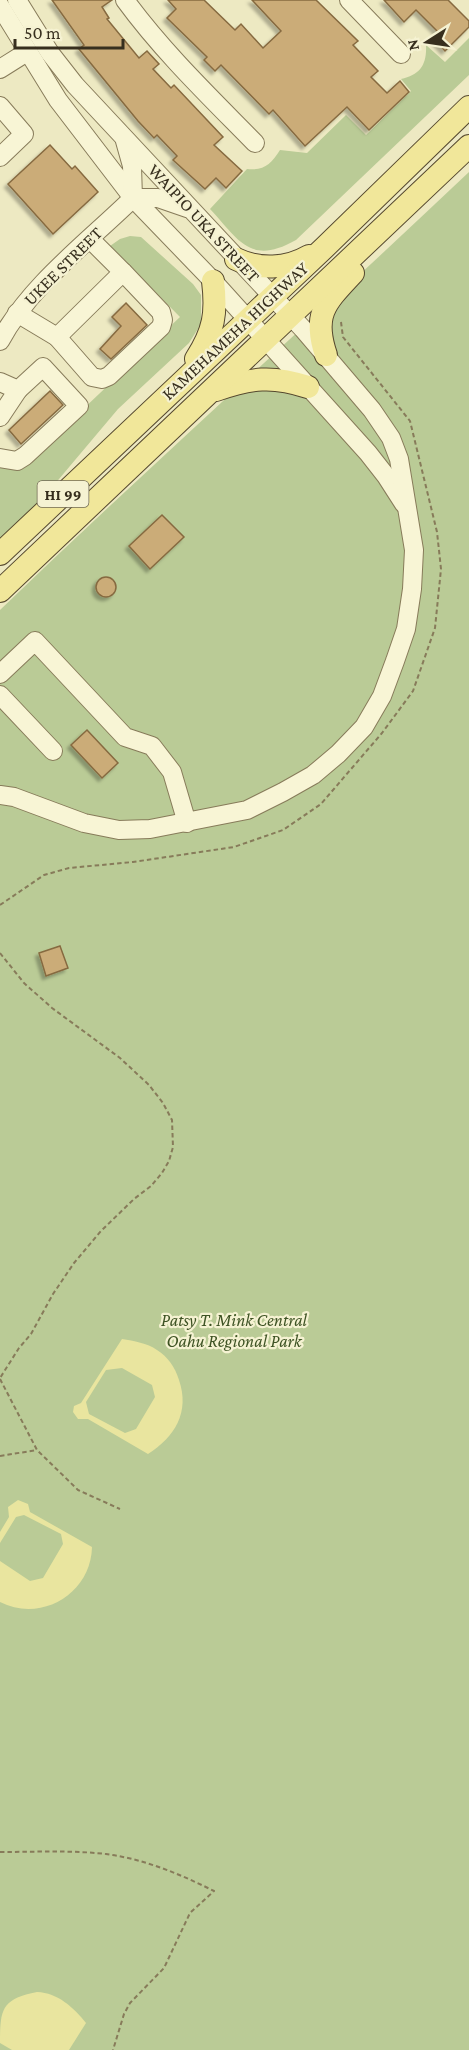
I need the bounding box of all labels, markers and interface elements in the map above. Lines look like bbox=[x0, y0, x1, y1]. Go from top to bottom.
scale bar bbox=[15, 12, 123, 50]
north arrow bbox=[397, 12, 457, 72]
text: 50 m bbox=[24, 23, 61, 43]
text: N bbox=[403, 38, 422, 52]
street label: WAIPIO UKA STREET bbox=[144, 160, 264, 286]
street label: UKEE STREET bbox=[20, 223, 106, 309]
street label: KAMEHAMEHA HIGHWAY bbox=[158, 258, 313, 404]
road number: HI 99 bbox=[38, 481, 88, 507]
park label: Patsy T. Mink Central Oahu Regional Park bbox=[161, 1310, 308, 1351]

